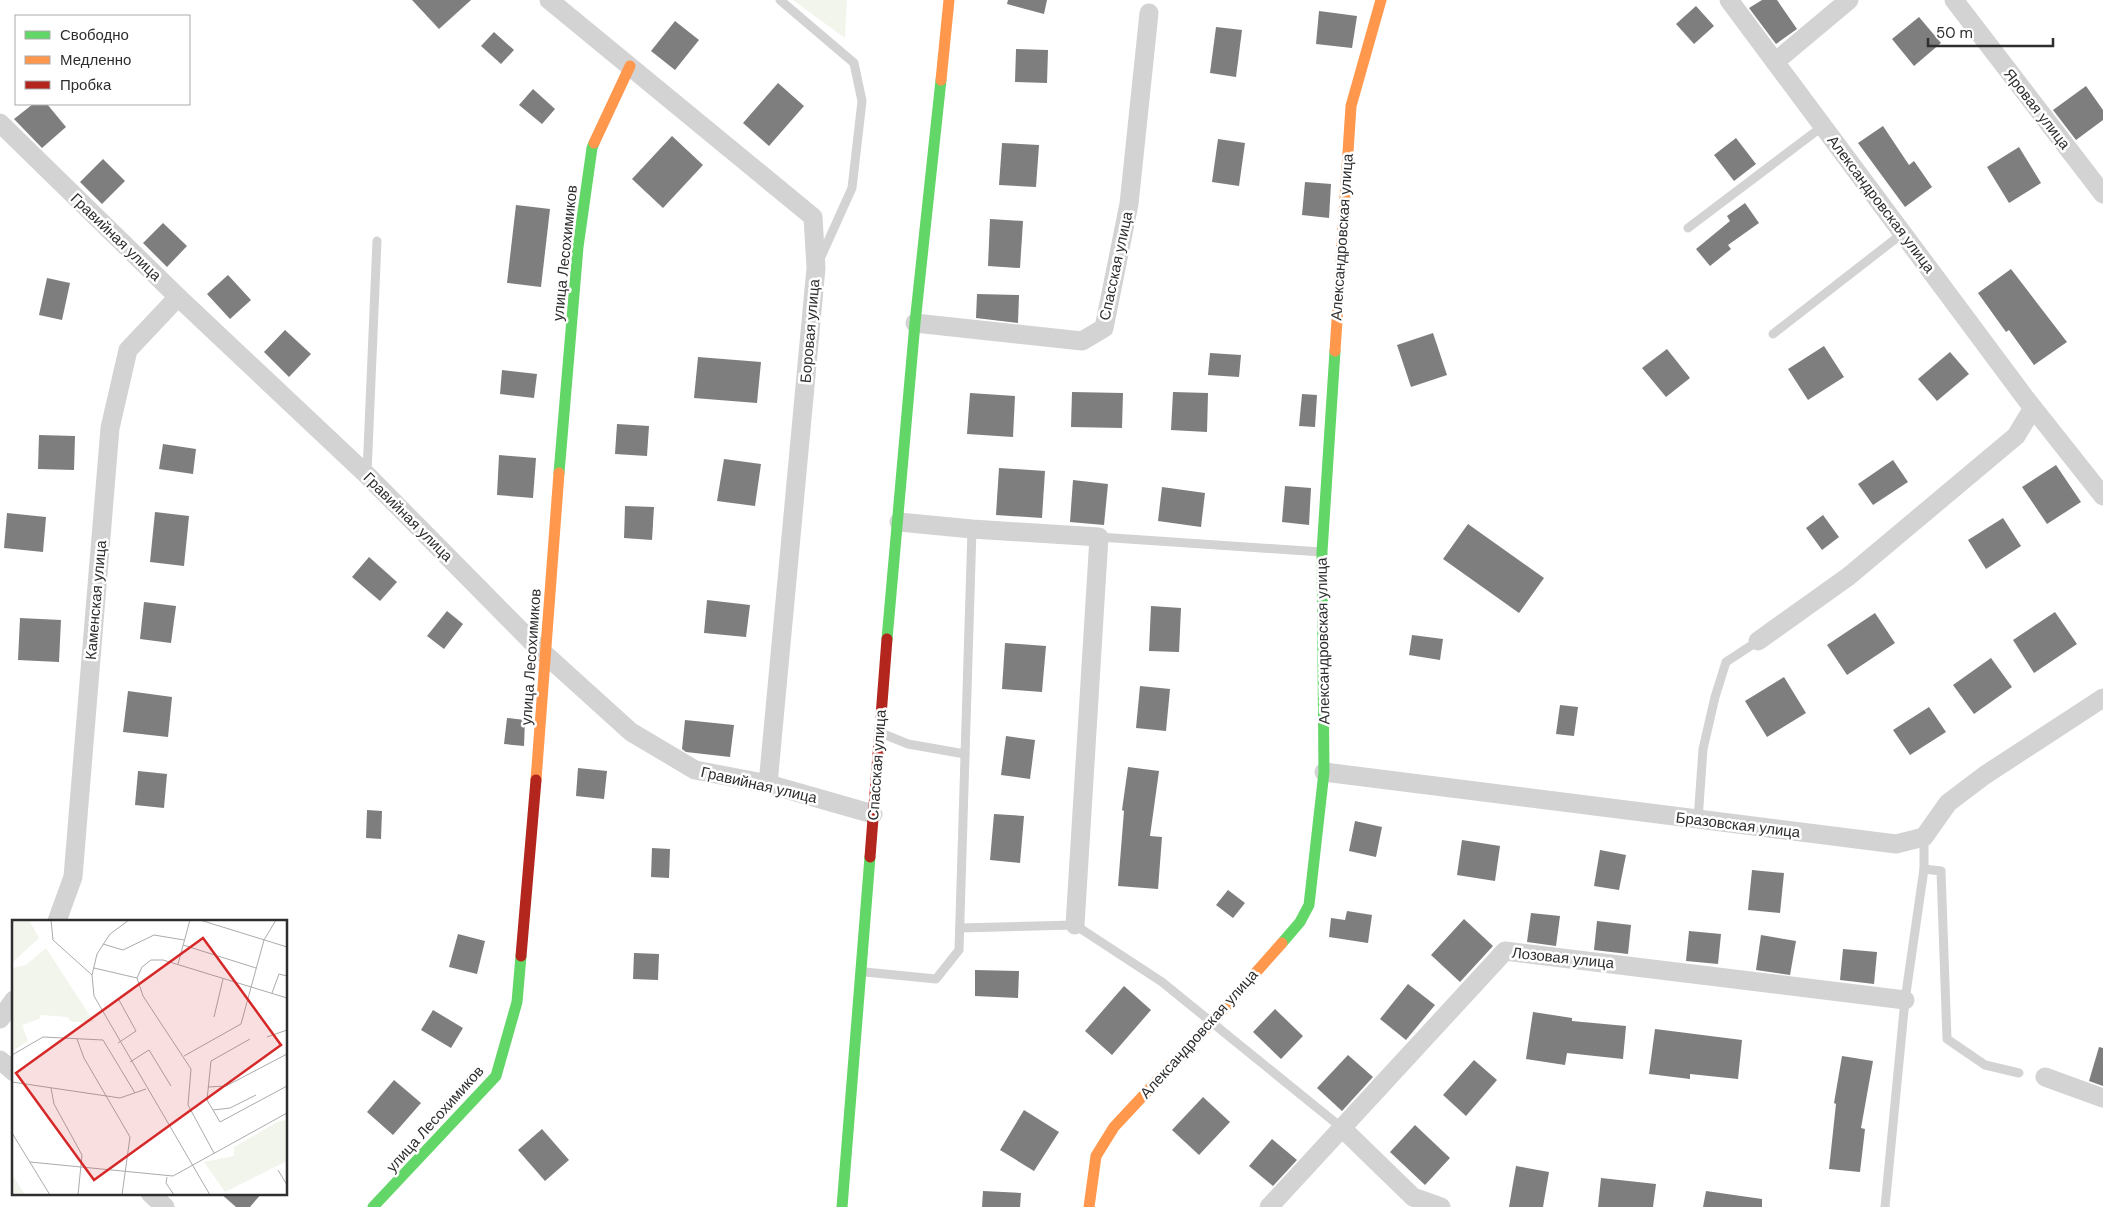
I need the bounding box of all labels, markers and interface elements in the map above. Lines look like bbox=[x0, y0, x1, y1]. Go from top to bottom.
legend bbox=[15, 15, 190, 105]
scale bar bbox=[1928, 15, 2053, 47]
text: 50 m bbox=[1936, 23, 1973, 43]
text: Свободно bbox=[60, 25, 129, 45]
text: Медленно bbox=[60, 50, 131, 70]
street label: Яровая улица bbox=[1999, 65, 2075, 154]
text: Пробка bbox=[60, 75, 112, 95]
street label: Александровская улица bbox=[1823, 131, 1940, 277]
street label: Александровская улица bbox=[1326, 152, 1358, 321]
street label: улица Лесохимиков bbox=[548, 184, 582, 322]
street label: Гравийная улица bbox=[66, 189, 166, 286]
street label: Спасская улица bbox=[1095, 209, 1137, 322]
street label: Боровая улица bbox=[795, 277, 825, 384]
street label: Гравийная улица bbox=[359, 468, 457, 566]
street label: Каменская улица bbox=[81, 539, 111, 661]
street label: Александровская улица bbox=[1312, 557, 1334, 725]
street label: улица Лесохимиков bbox=[516, 588, 546, 726]
street label: Спасская улица bbox=[863, 708, 891, 821]
street label: Гравийная улица bbox=[699, 762, 820, 808]
street label: Бразовская улица bbox=[1675, 807, 1802, 843]
inset map bbox=[12, 920, 288, 1194]
street label: Лозовая улица bbox=[1511, 943, 1616, 973]
street label: Александровская улица bbox=[1136, 965, 1263, 1103]
street label: улица Лесохимиков bbox=[382, 1061, 488, 1177]

